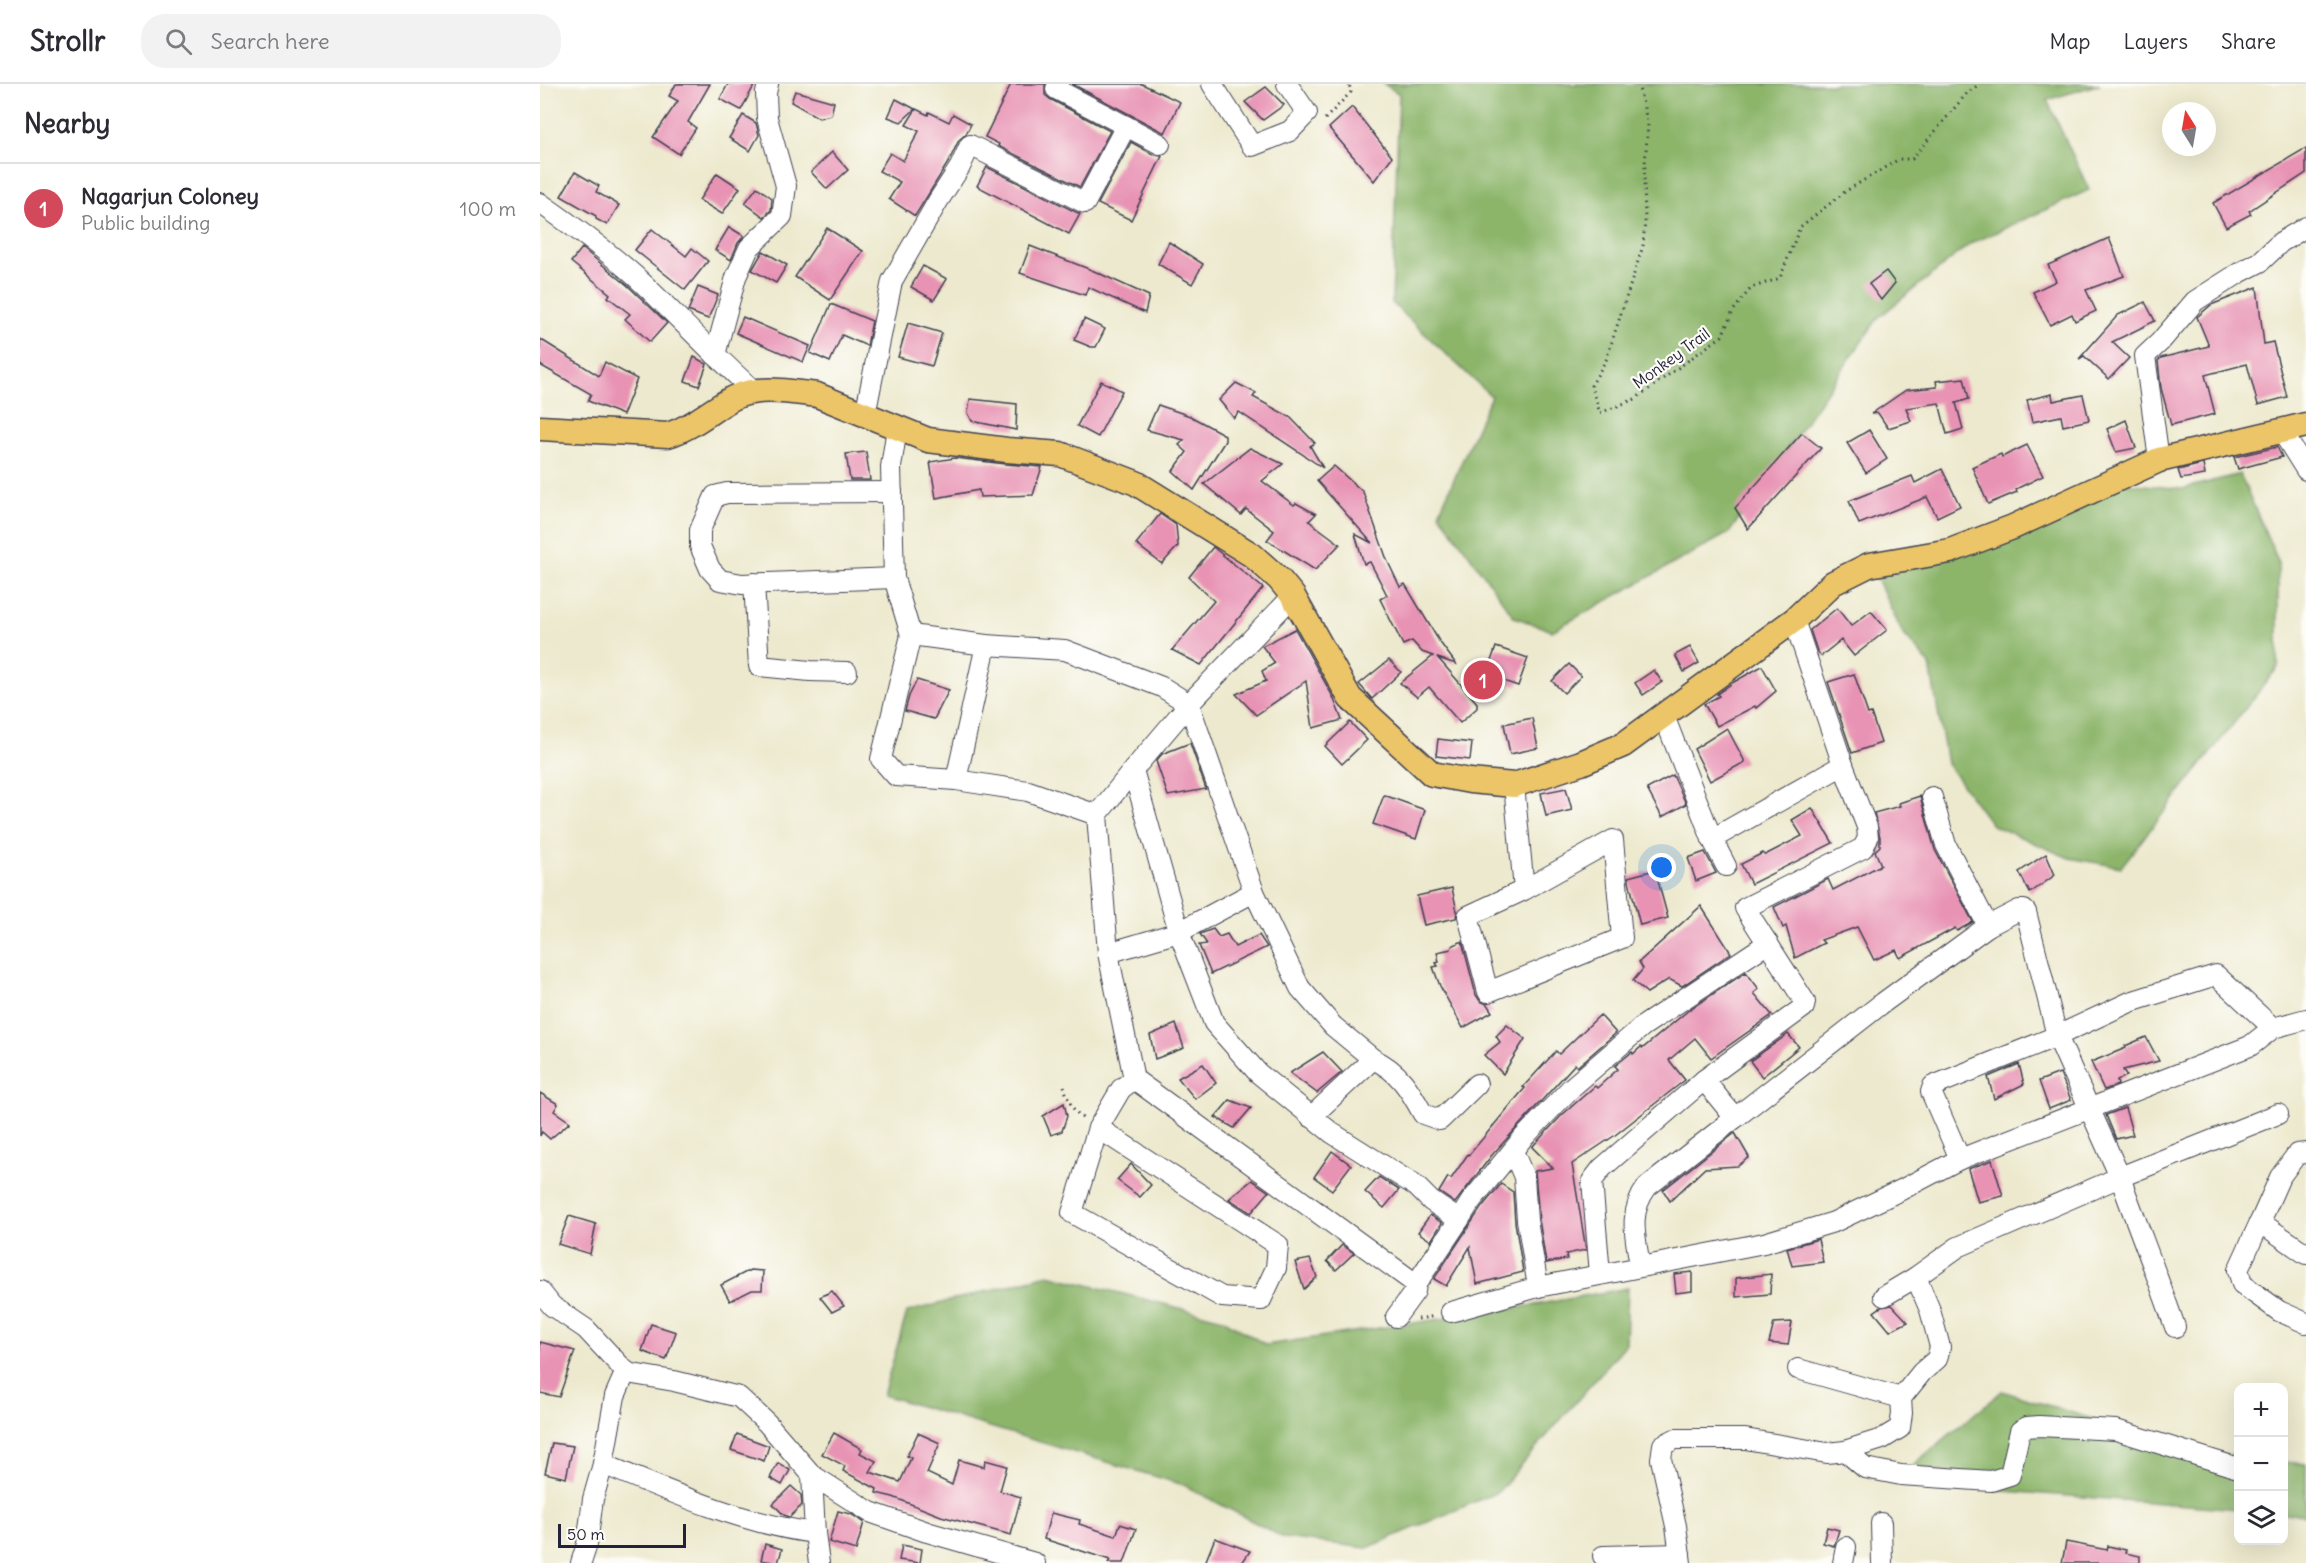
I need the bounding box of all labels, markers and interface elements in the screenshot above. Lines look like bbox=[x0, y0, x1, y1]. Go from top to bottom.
search box bbox=[141, 14, 561, 68]
text: Strollr bbox=[30, 23, 105, 59]
icon: search bbox=[162, 25, 195, 58]
text: Search here bbox=[210, 27, 330, 55]
text: Map bbox=[2050, 28, 2090, 55]
text: Layers bbox=[2123, 28, 2188, 55]
text: Share bbox=[2221, 28, 2276, 55]
north arrow bbox=[2162, 102, 2216, 156]
text: Nearby bbox=[24, 107, 110, 140]
text: Nagarjun Coloney bbox=[81, 182, 259, 210]
text: 1 bbox=[40, 196, 47, 221]
text: 100 m bbox=[459, 196, 516, 221]
text: Public building bbox=[81, 210, 210, 235]
street label: Monkey Trail bbox=[1628, 323, 1714, 393]
pin: 1 bbox=[1464, 658, 1502, 702]
your location bbox=[1647, 853, 1676, 882]
map controls bbox=[2234, 1383, 2288, 1545]
button: + bbox=[2234, 1383, 2288, 1437]
button: − bbox=[2234, 1437, 2288, 1491]
button: layers bbox=[2234, 1491, 2288, 1545]
scale bar bbox=[558, 1521, 686, 1548]
text: 50 m bbox=[567, 1524, 605, 1544]

